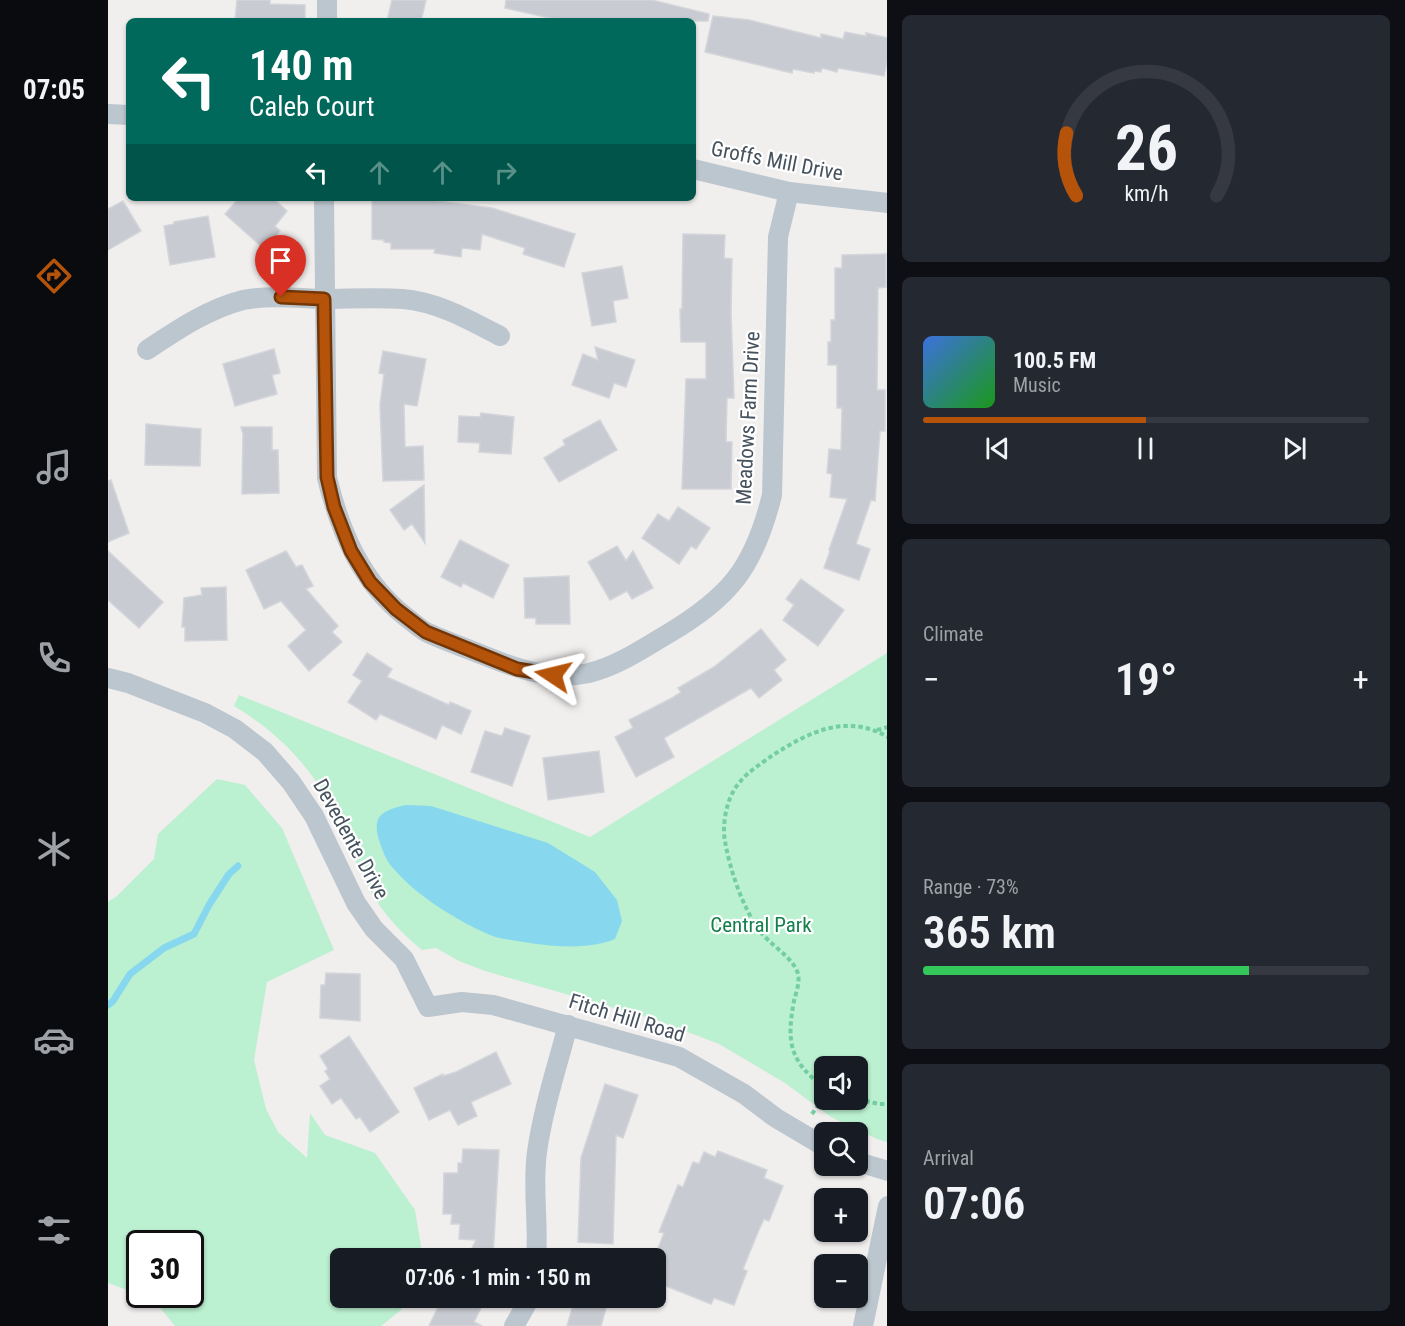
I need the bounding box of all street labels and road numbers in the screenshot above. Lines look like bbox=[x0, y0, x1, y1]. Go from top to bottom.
street label: Groffs Mill Drive bbox=[709, 136, 845, 186]
street label: Meadows Farm Drive bbox=[731, 331, 765, 505]
street label: Devedente Drive bbox=[308, 775, 394, 903]
street label: Fitch Hill Road bbox=[566, 989, 688, 1047]

